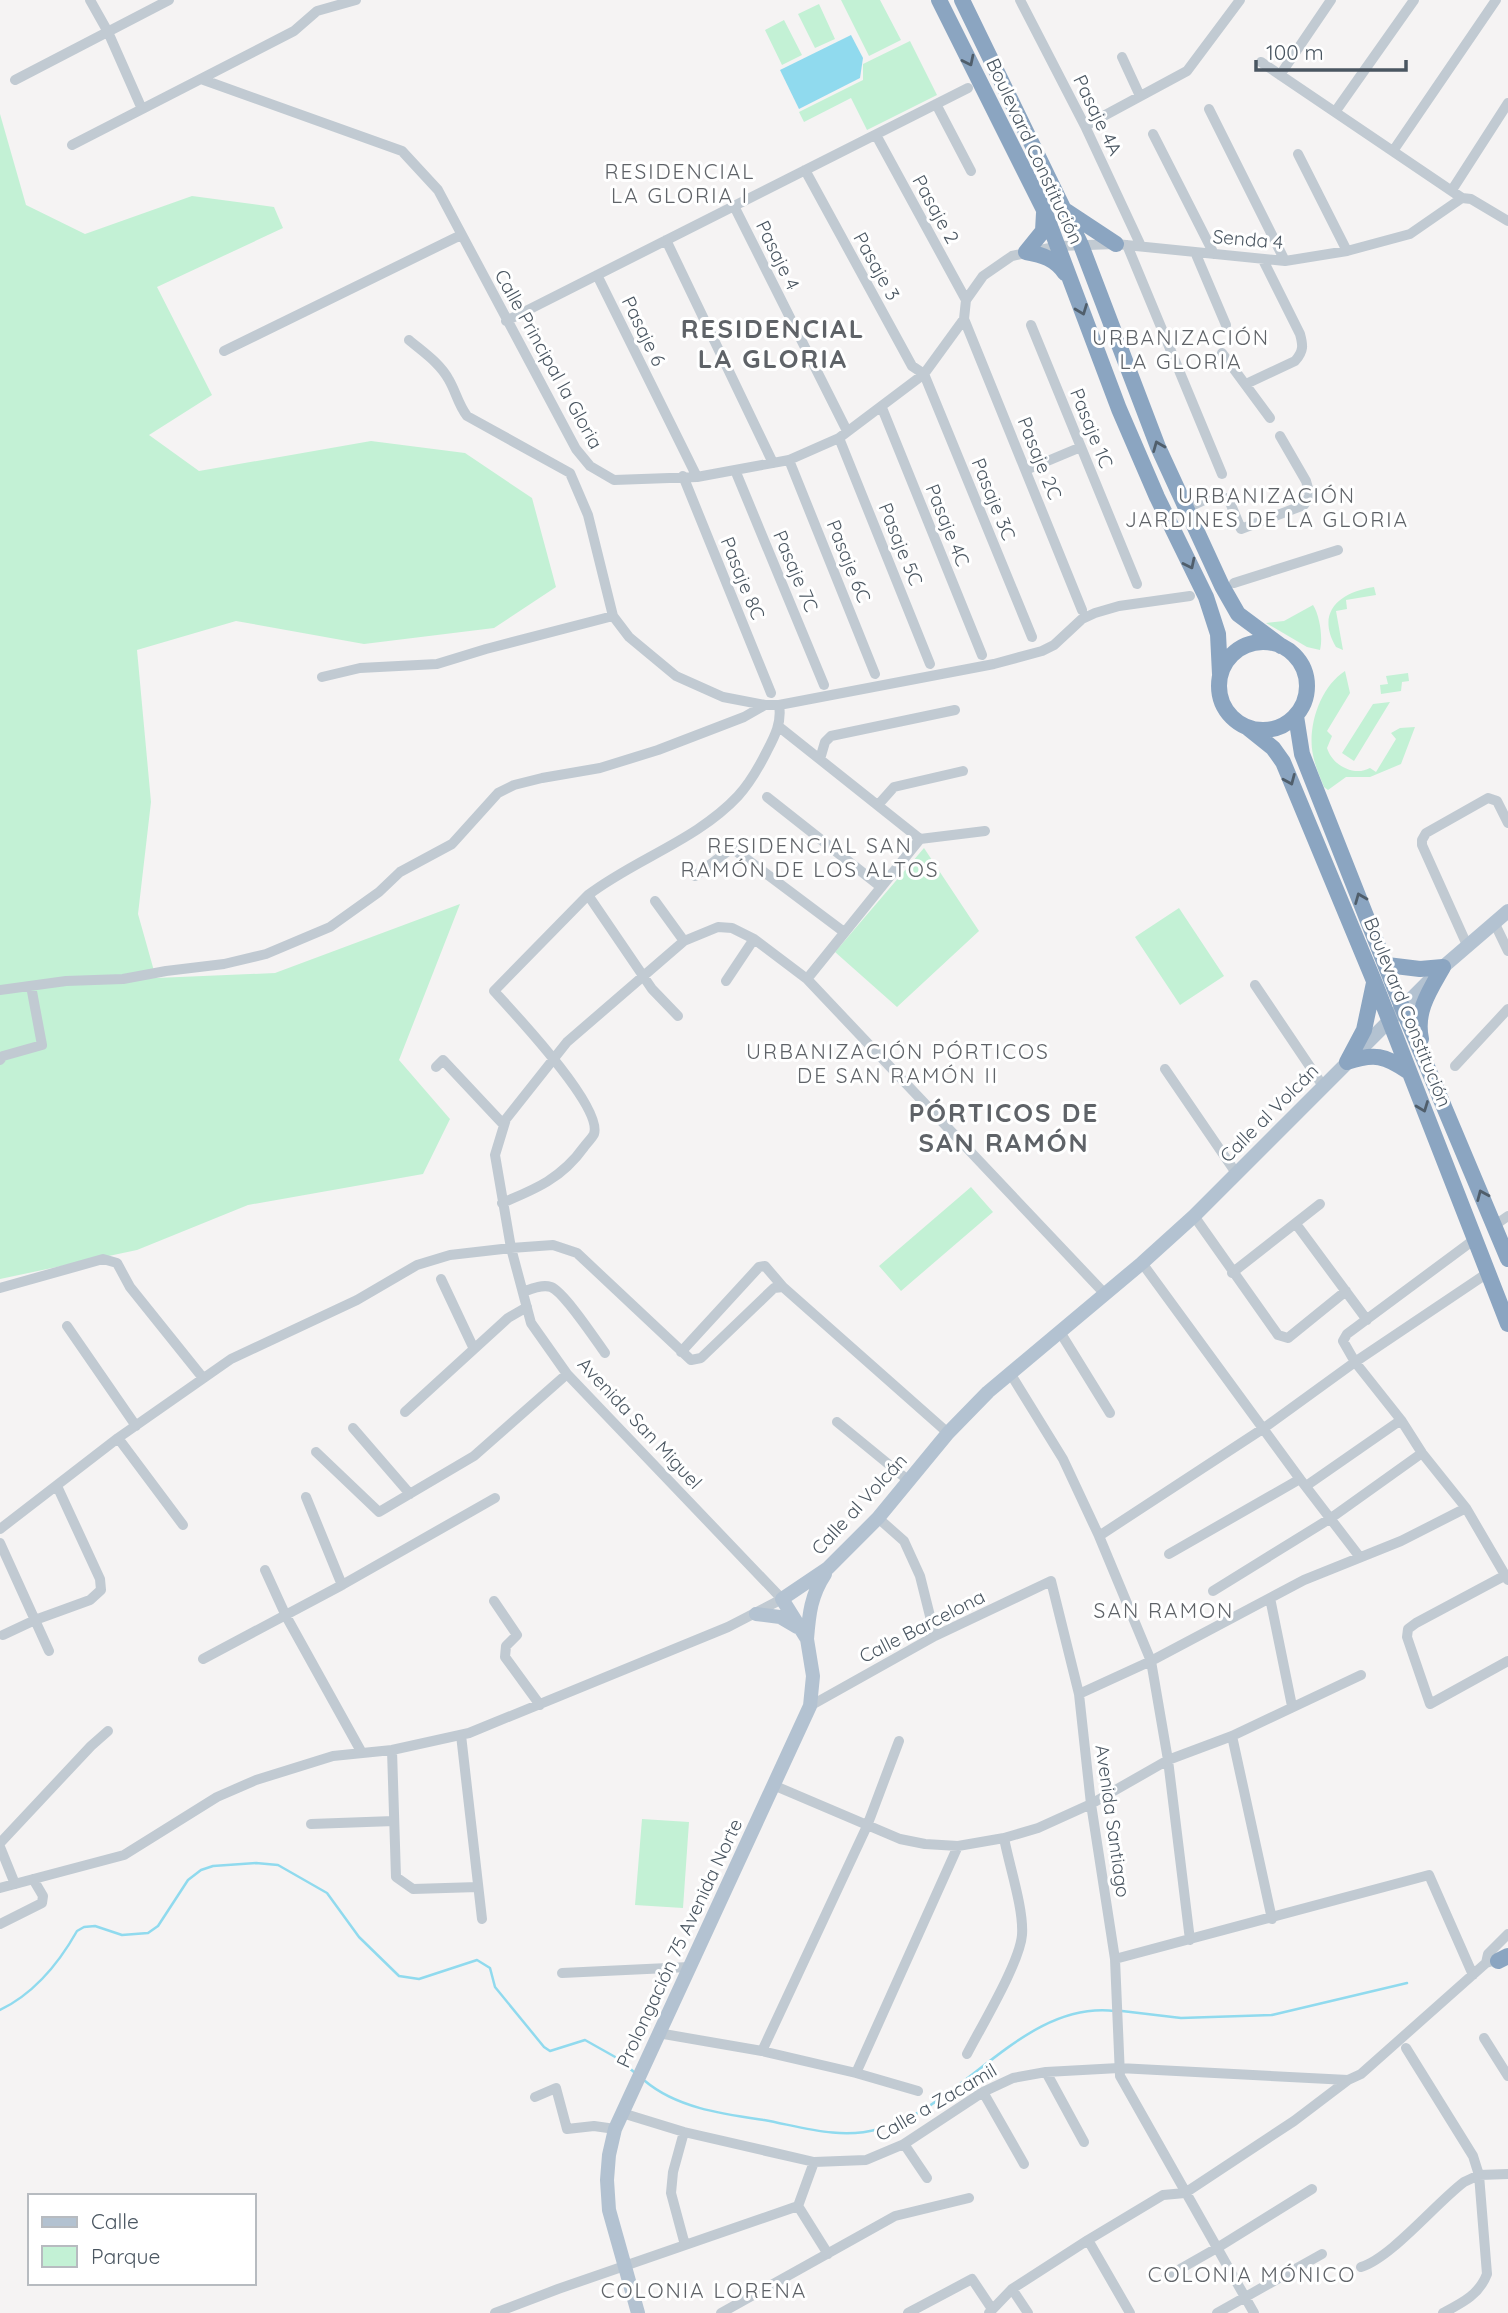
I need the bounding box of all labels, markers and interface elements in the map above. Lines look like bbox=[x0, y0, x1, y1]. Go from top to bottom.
scale bar bbox=[1256, 28, 1406, 72]
text: 100 m bbox=[1266, 39, 1324, 65]
one-way arrow bbox=[961, 54, 975, 66]
street label: Boulevard Constitución bbox=[981, 54, 1089, 248]
street label: Pasaje 4A bbox=[1068, 71, 1128, 159]
district label: RESIDENCIAL LA GLORIA I bbox=[604, 158, 756, 208]
street label: Pasaje 2 bbox=[907, 170, 965, 248]
street label: Pasaje 4 bbox=[751, 216, 805, 294]
street label: Senda 4 bbox=[1212, 224, 1284, 254]
street label: Pasaje 3 bbox=[848, 228, 906, 304]
street label: Calle Principal la Gloria bbox=[490, 265, 608, 453]
street label: Pasaje 6 bbox=[617, 292, 671, 370]
one-way arrow bbox=[1074, 304, 1088, 316]
district label: RESIDENCIAL LA GLORIA bbox=[681, 312, 865, 375]
district label: URBANIZACIÓN LA GLORIA bbox=[1092, 324, 1270, 374]
street label: Pasaje 1C bbox=[1065, 385, 1119, 471]
street label: Pasaje 2C bbox=[1013, 413, 1067, 503]
one-way arrow bbox=[1152, 441, 1166, 453]
street label: Pasaje 3C bbox=[967, 454, 1021, 544]
street label: Pasaje 4C bbox=[921, 480, 975, 570]
district label: URBANIZACIÓN JARDINES DE LA GLORIA bbox=[1125, 482, 1409, 532]
street label: Pasaje 5C bbox=[874, 499, 928, 589]
street label: Pasaje 6C bbox=[822, 516, 876, 606]
street label: Pasaje 7C bbox=[768, 527, 824, 615]
street label: Pasaje 8C bbox=[716, 533, 770, 623]
one-way arrow bbox=[1182, 557, 1196, 569]
one-way arrow bbox=[1282, 772, 1296, 785]
district label: RESIDENCIAL SAN RAMÓN DE LOS ALTOS bbox=[680, 832, 940, 882]
one-way arrow bbox=[1354, 893, 1368, 905]
street label: Boulevard Constitución bbox=[1359, 914, 1457, 1110]
district label: URBANIZACIÓN PÓRTICOS DE SAN RAMÓN II bbox=[746, 1038, 1050, 1088]
street label: Calle al Volcán bbox=[1215, 1059, 1323, 1167]
district label: PÓRTICOS DE SAN RAMÓN bbox=[909, 1096, 1099, 1159]
one-way arrow bbox=[1414, 1100, 1428, 1112]
one-way arrow bbox=[1476, 1190, 1490, 1203]
street label: Avenida San Miguel bbox=[573, 1352, 707, 1494]
street label: Calle al Volcán bbox=[806, 1448, 912, 1560]
street label: Calle Barcelona bbox=[855, 1584, 989, 1668]
district label: SAN RAMON bbox=[1094, 1597, 1234, 1623]
street label: Avenida Santiago bbox=[1090, 1743, 1136, 1899]
street label: Prolongación 75 Avenida Norte bbox=[611, 1815, 747, 2071]
street label: Calle a Zacamil bbox=[871, 2058, 1001, 2146]
legend bbox=[28, 2194, 256, 2285]
text: Calle bbox=[91, 2208, 139, 2234]
text: Parque bbox=[91, 2243, 160, 2269]
district label: COLONIA MÓNICO bbox=[1148, 2261, 1356, 2287]
district label: COLONIA LORENA bbox=[601, 2277, 807, 2303]

